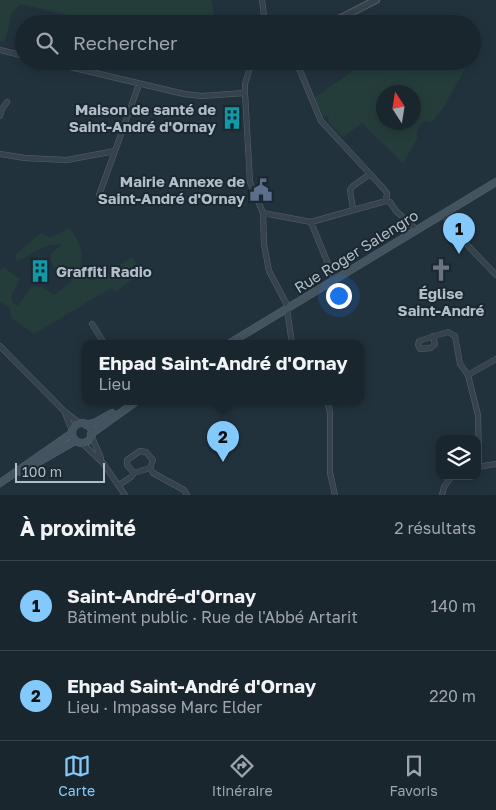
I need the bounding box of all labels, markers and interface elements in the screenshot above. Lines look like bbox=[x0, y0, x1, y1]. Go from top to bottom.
search box bbox=[15, 15, 481, 70]
icon: search bbox=[33, 29, 61, 57]
text: Rechercher bbox=[73, 31, 178, 54]
north arrow bbox=[376, 85, 421, 130]
place label: Maison de santé de Saint-André d'Ornay bbox=[69, 100, 216, 135]
building icon: Maison de santé de Saint-André d'Ornay bbox=[219, 105, 245, 131]
place label: Mairie Annexe de Saint-André d'Ornay bbox=[98, 172, 245, 207]
public building icon: Mairie Annexe de Saint-André d'Ornay bbox=[248, 177, 274, 203]
street label: Rue Roger Salengro bbox=[291, 206, 421, 296]
pin: 1 bbox=[443, 213, 475, 254]
church icon: Église Saint-André bbox=[428, 257, 454, 283]
building icon: Graffiti Radio bbox=[27, 258, 53, 284]
place label: Graffiti Radio bbox=[56, 262, 152, 280]
your location bbox=[326, 283, 352, 309]
place label: Église Saint-André bbox=[398, 284, 485, 319]
popup bbox=[82, 340, 364, 405]
text: Ehpad Saint-André d'Ornay bbox=[98, 351, 348, 374]
text: Lieu bbox=[98, 374, 131, 394]
pin: 2 bbox=[207, 421, 239, 462]
map controls bbox=[436, 435, 481, 480]
button: layers bbox=[436, 435, 481, 480]
scale bar bbox=[15, 460, 105, 483]
text: 100 m bbox=[22, 463, 62, 480]
text: À proximité bbox=[20, 515, 136, 541]
text: 2 résultats bbox=[394, 518, 476, 538]
text: Saint-André-d'Ornay bbox=[67, 584, 256, 607]
text: 1 bbox=[32, 596, 40, 616]
text: 140 m bbox=[430, 596, 476, 616]
text: Bâtiment public · Rue de l'Abbé Artarit bbox=[67, 607, 358, 627]
text: Ehpad Saint-André d'Ornay bbox=[67, 674, 316, 697]
text: 2 bbox=[31, 686, 41, 706]
text: 220 m bbox=[429, 686, 476, 706]
text: Lieu · Impasse Marc Elder bbox=[67, 697, 262, 717]
tab: Carte bbox=[58, 752, 95, 799]
tab: Itinéraire bbox=[212, 752, 273, 799]
tab: Favoris bbox=[389, 752, 438, 799]

